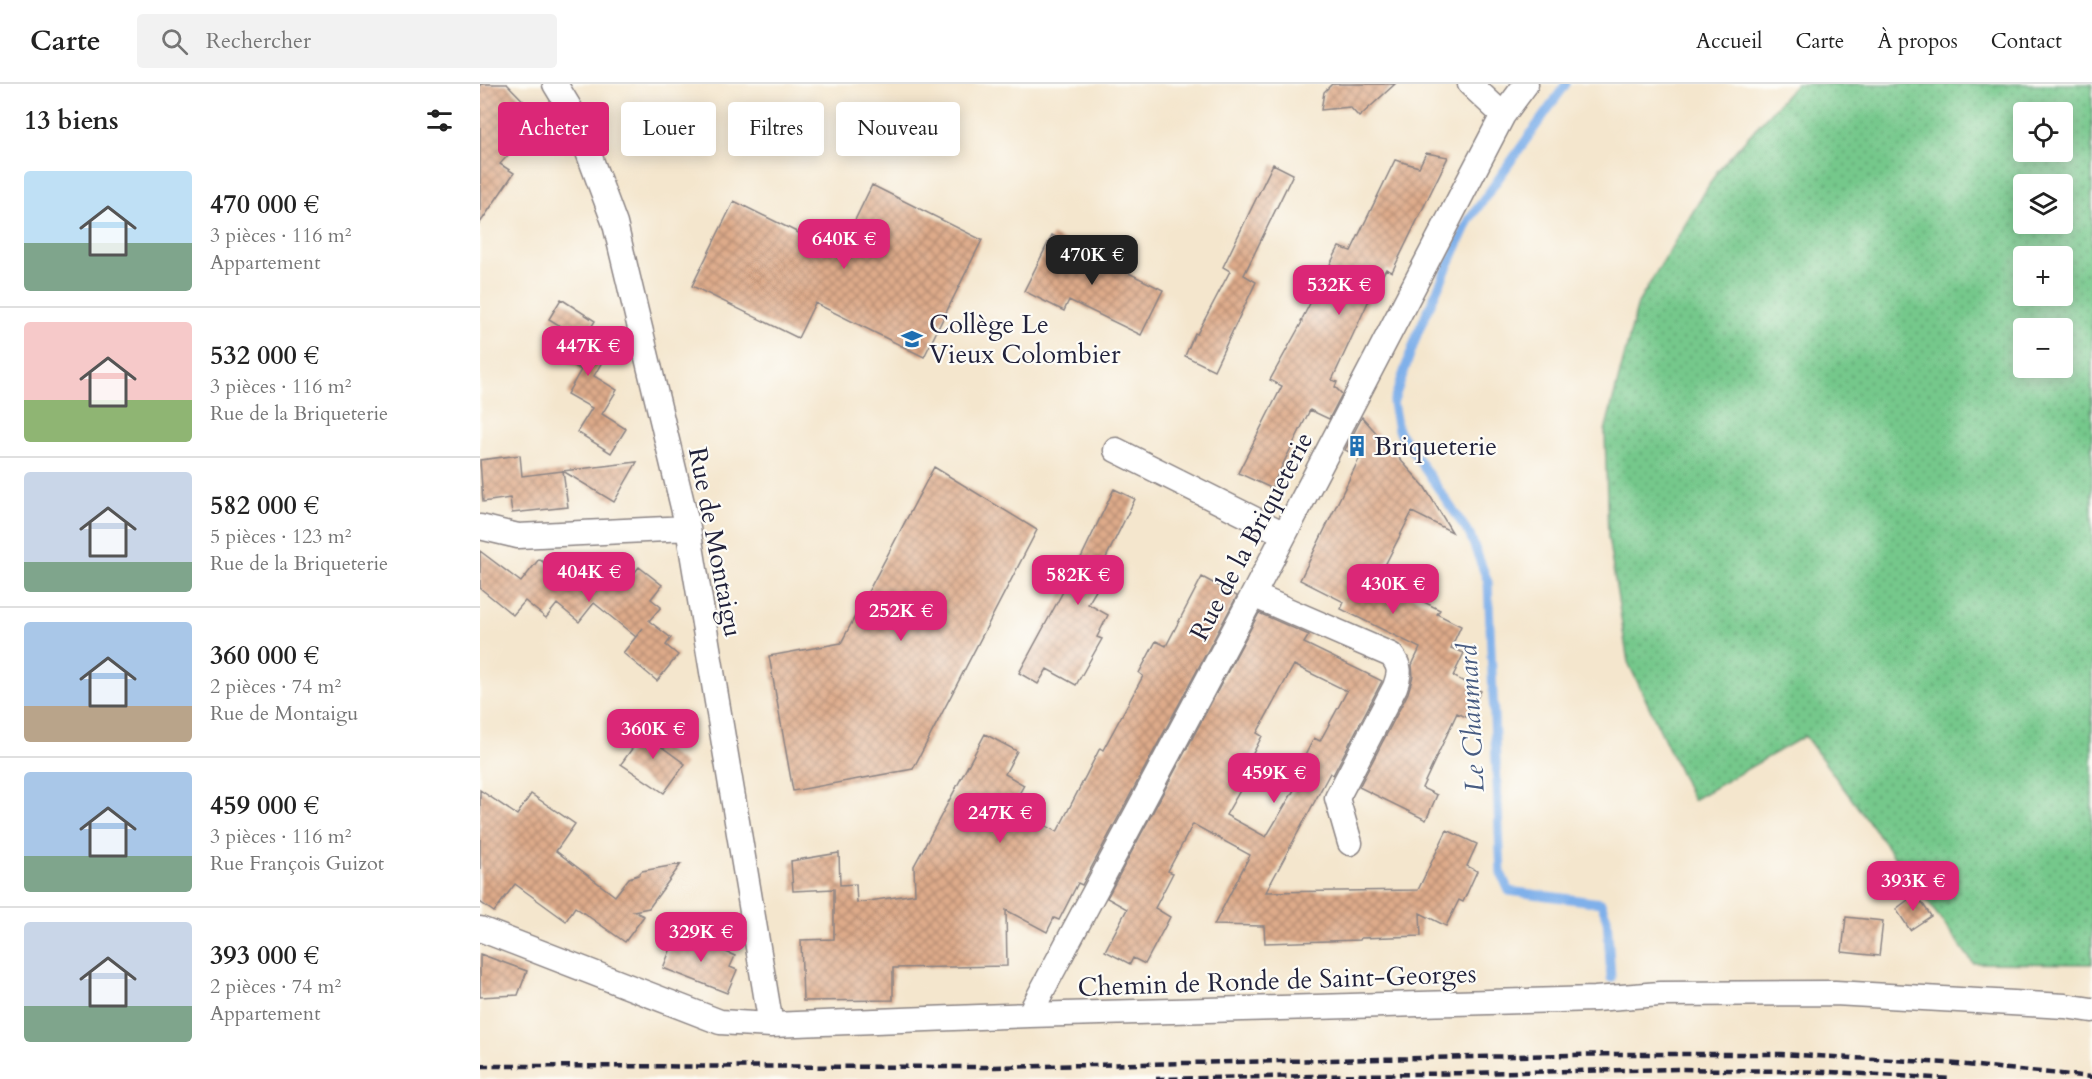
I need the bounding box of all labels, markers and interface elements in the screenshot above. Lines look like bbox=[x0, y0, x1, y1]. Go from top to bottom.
search box bbox=[137, 14, 557, 68]
text: Carte bbox=[30, 22, 101, 60]
icon: search bbox=[158, 25, 191, 58]
text: Rechercher bbox=[206, 26, 311, 56]
text: Accueil bbox=[1696, 27, 1762, 56]
text: Carte bbox=[1795, 27, 1844, 56]
text: À propos bbox=[1877, 27, 1958, 56]
text: Contact bbox=[1991, 27, 2062, 56]
chip: Acheter bbox=[498, 102, 609, 156]
chip: Louer bbox=[621, 102, 716, 156]
chip: Filtres bbox=[728, 102, 824, 156]
chip: Nouveau bbox=[836, 102, 960, 156]
map controls bbox=[2013, 102, 2073, 378]
button: locate bbox=[2013, 102, 2073, 162]
text: 13 biens bbox=[24, 103, 119, 138]
icon: filters bbox=[423, 104, 456, 137]
button: layers bbox=[2013, 174, 2073, 234]
text: 470 000 € bbox=[210, 187, 319, 222]
icon: home bbox=[72, 195, 144, 267]
pin: 640K € bbox=[795, 219, 893, 270]
text: 3 pièces · 116 m² bbox=[210, 222, 351, 249]
text: 640K € bbox=[812, 225, 876, 252]
pin: 470K € bbox=[1043, 235, 1141, 286]
text: 470K € bbox=[1060, 241, 1124, 268]
button: + bbox=[2013, 246, 2073, 306]
text: Appartement bbox=[210, 249, 321, 276]
pin: 532K € bbox=[1290, 265, 1388, 316]
text: 532K € bbox=[1307, 271, 1371, 298]
place label: Collège Le Vieux Colombier bbox=[929, 307, 1121, 372]
button: − bbox=[2013, 318, 2073, 378]
pin: 447K € bbox=[539, 326, 637, 377]
school or university icon: Collège Le Vieux Colombier bbox=[900, 327, 924, 351]
text: 447K € bbox=[556, 332, 620, 359]
text: 532 000 € bbox=[210, 338, 319, 373]
icon: home bbox=[72, 346, 144, 418]
text: 3 pièces · 116 m² bbox=[210, 373, 351, 400]
text: Rue de la Briqueterie bbox=[210, 400, 388, 427]
street label: Rue de la Briqueterie bbox=[1182, 426, 1321, 647]
place label: Briqueterie bbox=[1374, 429, 1497, 464]
building icon: Briqueterie bbox=[1345, 434, 1369, 458]
street label: Rue de Montaigu bbox=[680, 444, 751, 640]
text: 582 000 € bbox=[210, 488, 319, 523]
icon: home bbox=[72, 496, 144, 568]
text: 5 pièces · 123 m² bbox=[210, 523, 351, 550]
text: Rue de la Briqueterie bbox=[210, 550, 388, 577]
pin: 404K € bbox=[540, 552, 638, 603]
pin: 582K € bbox=[1029, 555, 1127, 606]
text: 404K € bbox=[557, 558, 621, 585]
text: 582K € bbox=[1046, 561, 1110, 588]
pin: 430K € bbox=[1344, 564, 1442, 615]
text: 430K € bbox=[1361, 570, 1425, 597]
pin: 252K € bbox=[852, 591, 950, 642]
text: 252K € bbox=[869, 597, 933, 624]
text: 360 000 € bbox=[210, 638, 319, 673]
water label: Le Chaumard bbox=[1449, 642, 1494, 793]
icon: home bbox=[72, 646, 144, 718]
text: 2 pièces · 74 m² bbox=[210, 673, 341, 700]
text: Rue de Montaigu bbox=[210, 700, 358, 727]
pin: 360K € bbox=[604, 709, 702, 760]
text: 360K € bbox=[621, 715, 685, 742]
pin: 459K € bbox=[1225, 753, 1323, 804]
text: 459K € bbox=[1242, 759, 1306, 786]
text: 459 000 € bbox=[210, 788, 319, 823]
pin: 247K € bbox=[951, 793, 1049, 844]
icon: home bbox=[72, 796, 144, 868]
text: 247K € bbox=[968, 799, 1032, 826]
text: 3 pièces · 116 m² bbox=[210, 823, 351, 850]
text: Rue François Guizot bbox=[210, 850, 384, 877]
pin: 393K € bbox=[1864, 861, 1962, 912]
text: 393K € bbox=[1881, 867, 1945, 894]
pin: 329K € bbox=[652, 912, 750, 963]
text: 329K € bbox=[669, 918, 733, 945]
text: 393 000 € bbox=[210, 938, 319, 973]
icon: home bbox=[72, 946, 144, 1018]
street label: Chemin de Ronde de Saint-Georges bbox=[1077, 956, 1477, 1005]
text: 2 pièces · 74 m² bbox=[210, 973, 341, 1000]
text: Appartement bbox=[210, 1000, 321, 1027]

